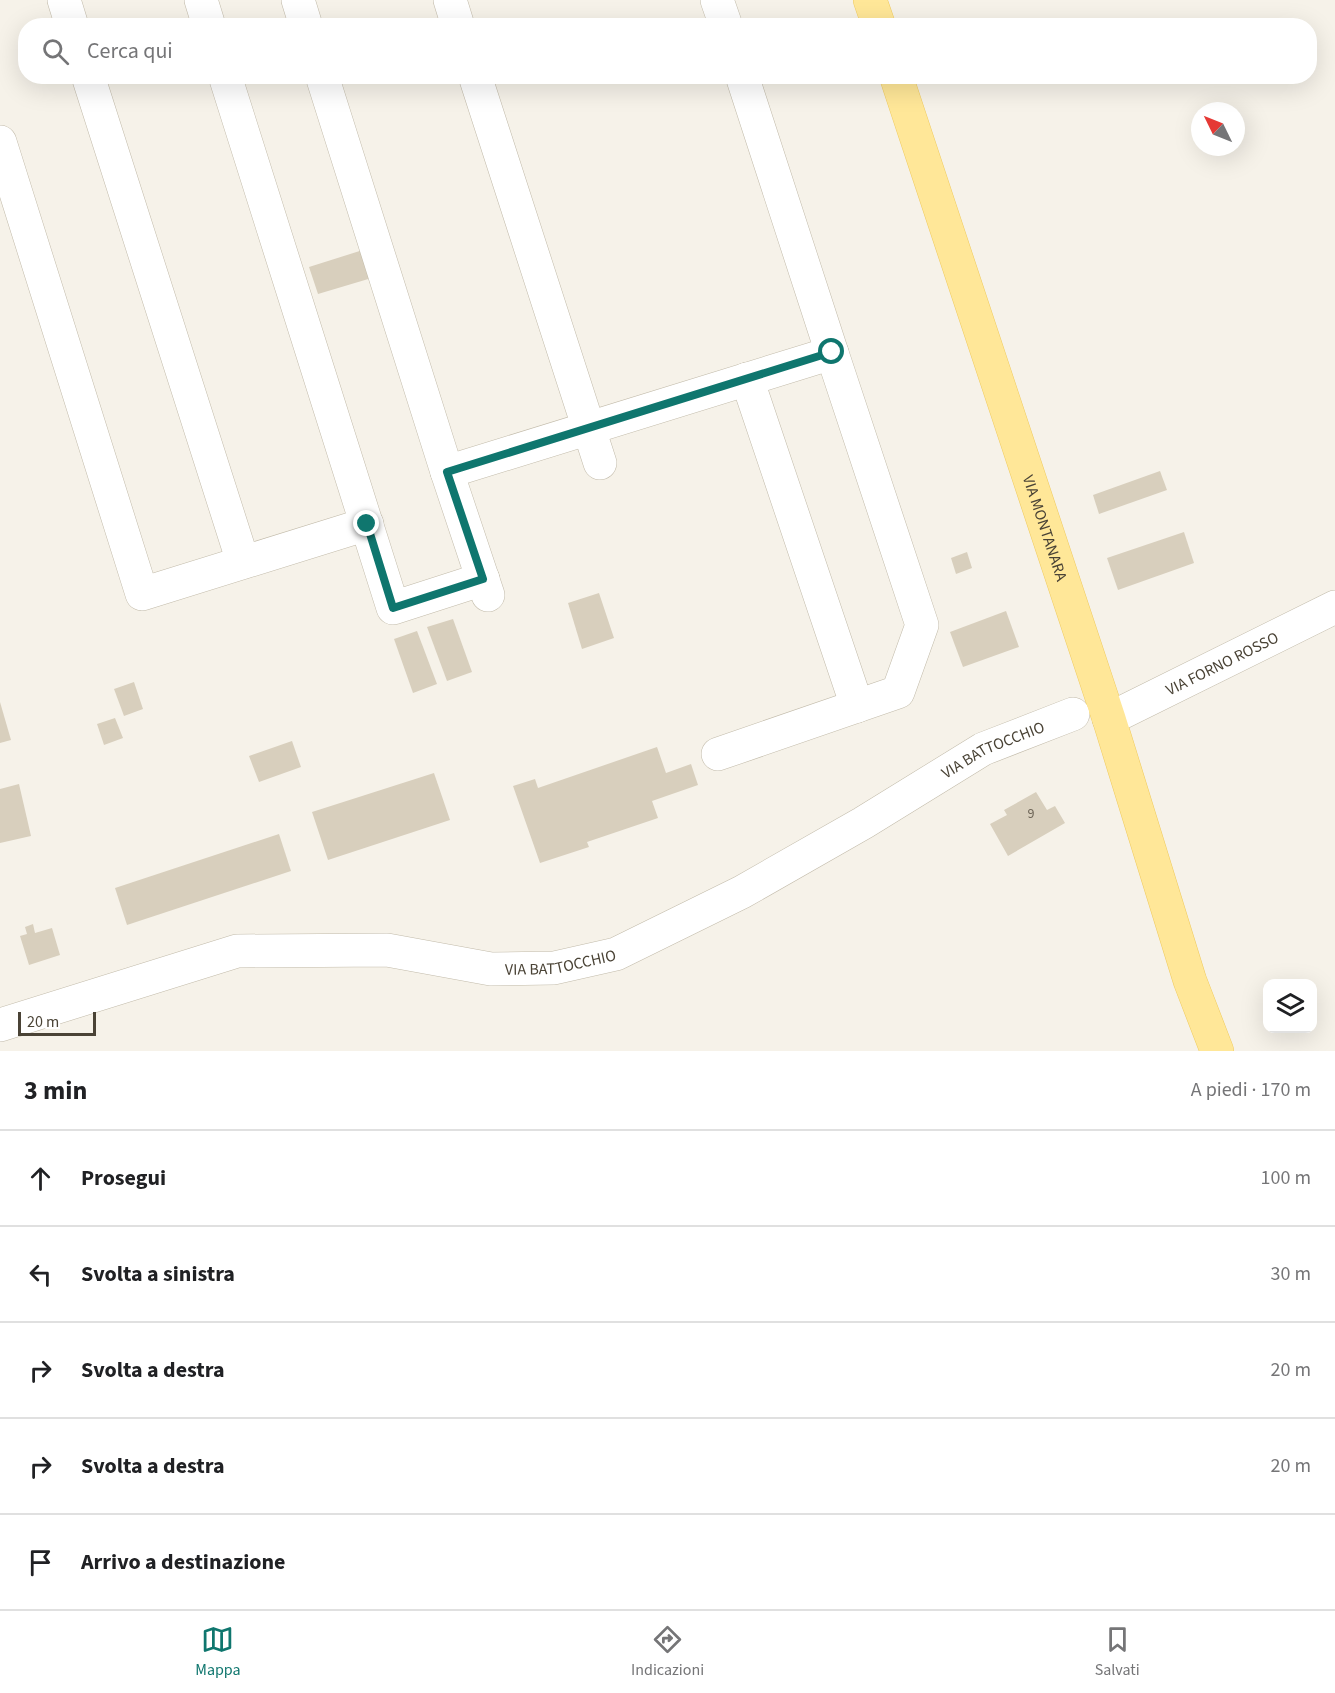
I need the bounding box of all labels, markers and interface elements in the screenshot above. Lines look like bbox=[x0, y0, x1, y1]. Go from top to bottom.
search box bbox=[18, 18, 1317, 84]
icon: search bbox=[39, 35, 72, 68]
text: Cerca qui bbox=[87, 35, 173, 67]
north arrow bbox=[1191, 102, 1245, 156]
route start bbox=[818, 338, 844, 364]
street label: VIA MONTANARA bbox=[1017, 472, 1073, 584]
route end bbox=[353, 510, 379, 536]
street label: VIA FORNO ROSSO bbox=[1162, 627, 1282, 701]
street label: VIA BATTOCCHIO bbox=[937, 716, 1048, 784]
house number: 9 bbox=[1028, 804, 1035, 824]
street label: VIA BATTOCCHIO bbox=[505, 944, 618, 981]
map controls bbox=[1263, 979, 1317, 1033]
button: layers bbox=[1263, 979, 1317, 1033]
scale bar bbox=[18, 1009, 96, 1036]
text: 20 m bbox=[27, 1011, 59, 1033]
text: 3 min bbox=[24, 1072, 87, 1109]
text: A piedi · 170 m bbox=[1191, 1076, 1311, 1104]
icon: ahead bbox=[24, 1162, 57, 1195]
text: Prosegui bbox=[81, 1162, 166, 1194]
text: 100 m bbox=[1261, 1164, 1311, 1192]
icon: left bbox=[24, 1258, 57, 1291]
text: Svolta a sinistra bbox=[81, 1258, 235, 1290]
text: 30 m bbox=[1271, 1260, 1311, 1288]
icon: right bbox=[24, 1354, 57, 1387]
text: Svolta a destra bbox=[81, 1354, 225, 1386]
text: 20 m bbox=[1271, 1356, 1311, 1384]
icon: right bbox=[24, 1450, 57, 1483]
text: Svolta a destra bbox=[81, 1450, 225, 1482]
text: 20 m bbox=[1271, 1452, 1311, 1480]
icon: arrive bbox=[24, 1546, 57, 1579]
text: Arrivo a destinazione bbox=[81, 1546, 286, 1578]
tab: Mappa bbox=[195, 1623, 241, 1681]
tab: Indicazioni bbox=[631, 1623, 704, 1681]
tab: Salvati bbox=[1095, 1623, 1140, 1681]

